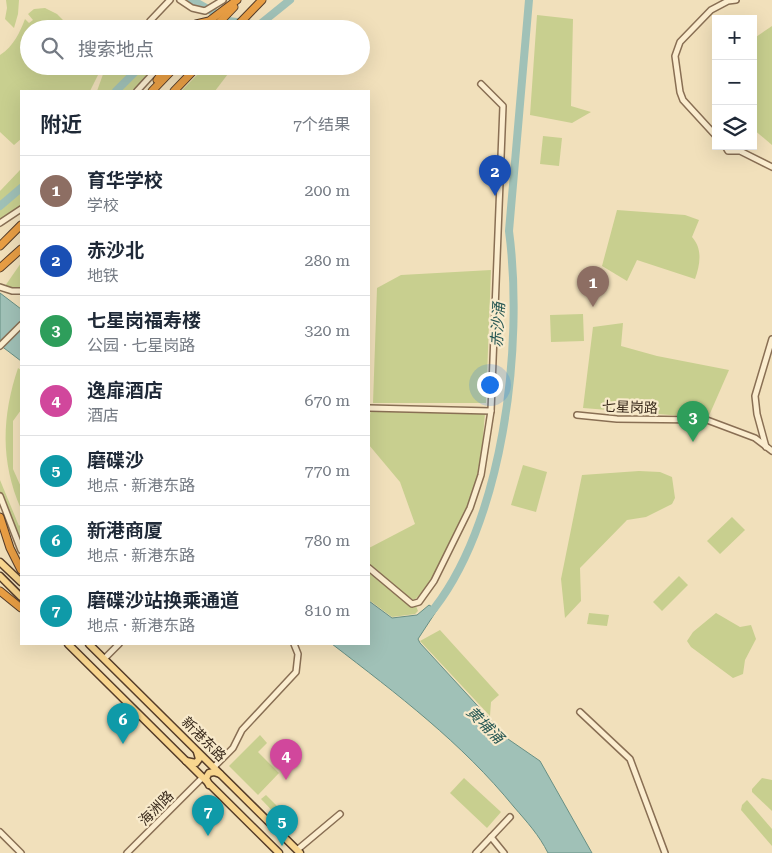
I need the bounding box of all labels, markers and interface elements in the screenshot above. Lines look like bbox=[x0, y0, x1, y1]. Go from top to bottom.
map controls bbox=[712, 15, 757, 150]
button: + bbox=[712, 15, 757, 60]
search box bbox=[20, 20, 370, 75]
icon: search bbox=[38, 34, 66, 62]
text: 搜索地点 bbox=[78, 38, 154, 61]
button: − bbox=[712, 60, 757, 105]
button: layers bbox=[712, 105, 757, 150]
text: 附近 bbox=[40, 113, 82, 137]
text: 7个结果 bbox=[293, 115, 350, 134]
pin: 2 bbox=[479, 155, 511, 196]
text: 育华学校 bbox=[87, 169, 163, 192]
text: 1 bbox=[52, 181, 60, 200]
text: 200 m bbox=[304, 181, 350, 200]
text: 学校 bbox=[87, 196, 119, 215]
text: 赤沙北 bbox=[87, 239, 144, 262]
text: 2 bbox=[52, 251, 60, 270]
text: 280 m bbox=[304, 251, 350, 270]
text: 地铁 bbox=[87, 266, 119, 285]
pin: 1 bbox=[577, 266, 609, 307]
water label: 赤沙涌 bbox=[488, 300, 508, 348]
text: 七星岗福寿楼 bbox=[87, 309, 201, 332]
text: 3 bbox=[52, 321, 60, 340]
text: 320 m bbox=[304, 321, 350, 340]
text: 公园 · 七星岗路 bbox=[87, 336, 195, 355]
your location bbox=[477, 372, 503, 398]
text: 逸扉酒店 bbox=[87, 379, 163, 402]
text: 4 bbox=[52, 391, 60, 410]
text: 670 m bbox=[304, 391, 350, 410]
street label: 七星岗路 bbox=[602, 398, 658, 416]
pin: 3 bbox=[677, 401, 709, 442]
text: 酒店 bbox=[87, 406, 119, 425]
text: 磨碟沙 bbox=[87, 449, 144, 472]
text: 5 bbox=[52, 461, 60, 480]
text: 770 m bbox=[304, 461, 350, 480]
text: 地点 · 新港东路 bbox=[87, 476, 195, 495]
text: 新港商厦 bbox=[87, 519, 163, 542]
text: 6 bbox=[52, 531, 60, 550]
text: 780 m bbox=[304, 531, 350, 550]
text: 地点 · 新港东路 bbox=[87, 546, 195, 565]
text: 磨碟沙站换乘通道 bbox=[87, 589, 239, 612]
text: 7 bbox=[52, 601, 60, 620]
text: 810 m bbox=[304, 601, 350, 620]
text: 地点 · 新港东路 bbox=[87, 616, 195, 635]
pin: 6 bbox=[107, 703, 139, 744]
water label: 黄埔涌 bbox=[463, 703, 509, 749]
street label: 新港东路 bbox=[179, 714, 229, 764]
pin: 4 bbox=[270, 739, 302, 780]
street label: 海洲路 bbox=[135, 787, 177, 829]
pin: 7 bbox=[192, 795, 224, 836]
pin: 5 bbox=[266, 805, 298, 846]

